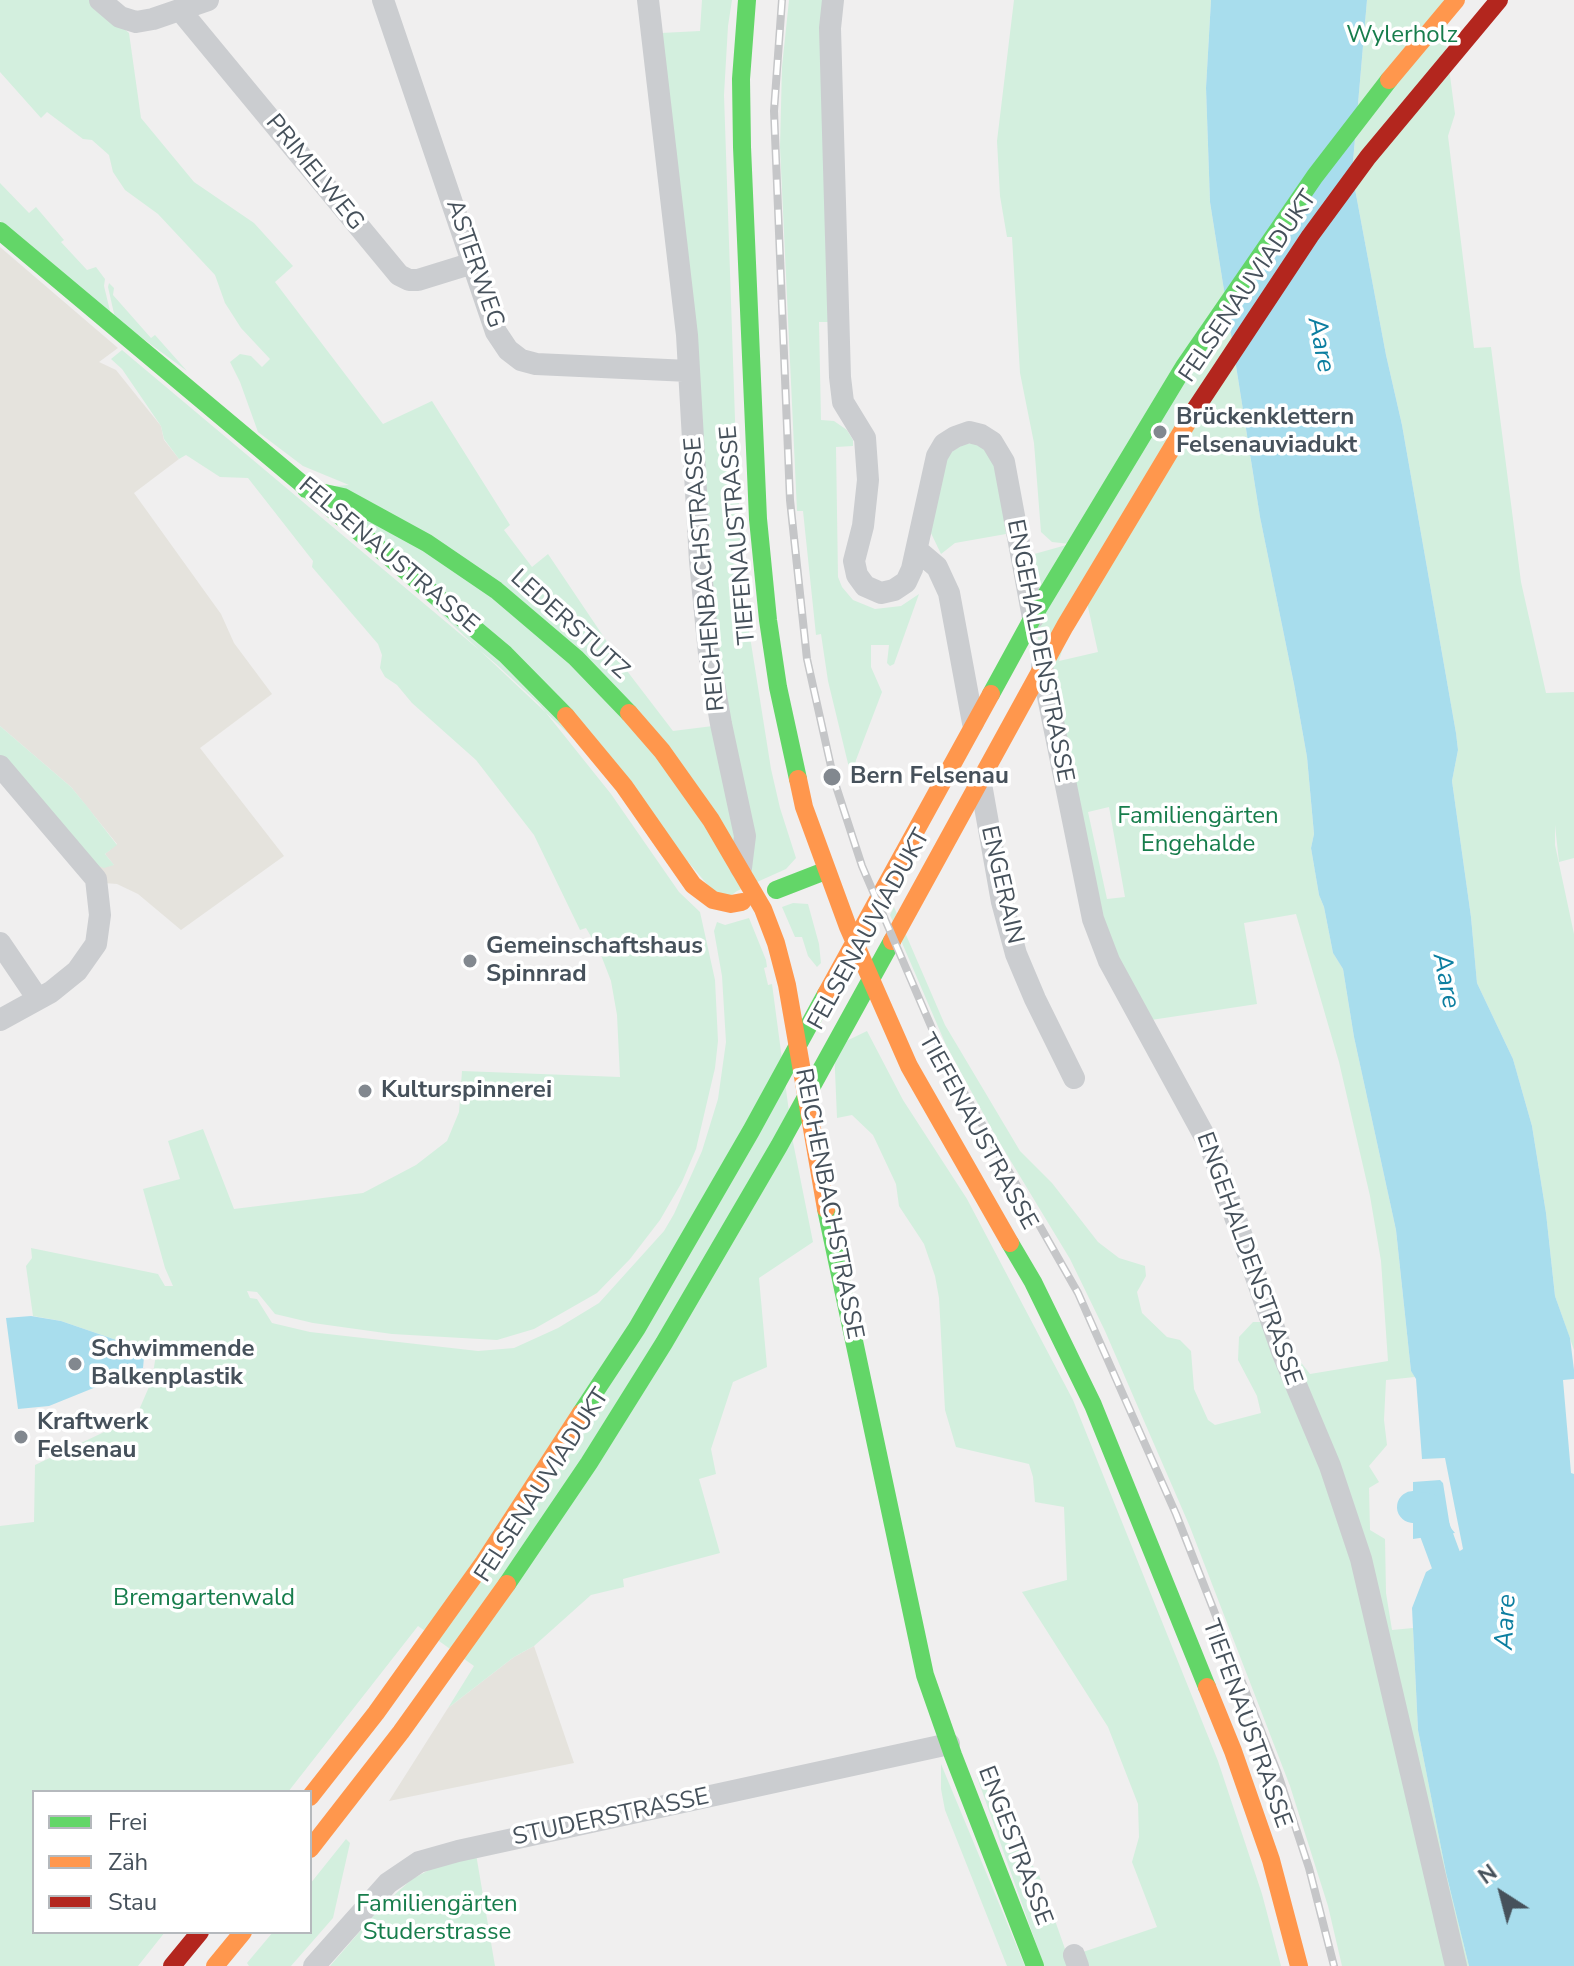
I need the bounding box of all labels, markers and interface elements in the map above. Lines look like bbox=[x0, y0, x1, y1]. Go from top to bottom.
park label: Wylerholz bbox=[1346, 22, 1458, 50]
street label: PRIMELWEG bbox=[259, 109, 369, 237]
street label: FELSENAUVIADUKT bbox=[1174, 186, 1324, 388]
street label: ASTERWEG bbox=[439, 196, 509, 332]
water label: Aare bbox=[1299, 315, 1341, 375]
place label: Brückenklettern Felsenauviadukt bbox=[1176, 404, 1357, 460]
marker: Brückenklettern Felsenauviadukt bbox=[1151, 423, 1169, 441]
street label: TIEFENAUSTRASSE bbox=[715, 424, 763, 646]
street label: REICHENBACHSTRASSE bbox=[680, 436, 732, 712]
street label: FELSENAUSTRASSE bbox=[292, 472, 484, 640]
street label: ENGEHALDENSTRASSE bbox=[999, 517, 1079, 785]
street label: LEDERSTUTZ bbox=[504, 564, 634, 686]
place label: Bern Felsenau bbox=[850, 763, 1009, 791]
marker: Bern Felsenau bbox=[821, 766, 843, 788]
park label: Familiengärten Engehalde bbox=[1117, 803, 1279, 859]
street label: ENGERAIN bbox=[973, 823, 1029, 947]
street label: FELSENAUVIADUKT bbox=[803, 825, 937, 1035]
place label: Gemeinschaftshaus Spinnrad bbox=[486, 933, 703, 989]
water label: Aare bbox=[1424, 951, 1466, 1011]
marker: Gemeinschaftshaus Spinnrad bbox=[461, 952, 479, 970]
street label: TIEFENAUSTRASSE bbox=[911, 1029, 1043, 1235]
street label: REICHENBACHSTRASSE bbox=[788, 1066, 868, 1342]
place label: Kulturspinnerei bbox=[381, 1077, 552, 1105]
marker: Kulturspinnerei bbox=[356, 1082, 374, 1100]
street label: ENGEHALDENSTRASSE bbox=[1189, 1129, 1307, 1389]
place label: Schwimmende Balkenplastik bbox=[91, 1336, 255, 1392]
marker: Schwimmende Balkenplastik bbox=[66, 1355, 84, 1373]
street label: FELSENAUVIADUKT bbox=[470, 1384, 616, 1588]
place label: Kraftwerk Felsenau bbox=[37, 1409, 148, 1465]
marker: Kraftwerk Felsenau bbox=[12, 1428, 30, 1446]
park label: Bremgartenwald bbox=[113, 1585, 295, 1613]
water label: Aare bbox=[1490, 1593, 1524, 1651]
street label: TIEFENAUSTRASSE bbox=[1195, 1616, 1297, 1832]
street label: ENGESTRASSE bbox=[970, 1762, 1058, 1930]
street label: STUDERSTRASSE bbox=[510, 1783, 712, 1853]
legend bbox=[32, 1790, 312, 1934]
text: Frei bbox=[108, 1806, 148, 1838]
text: Zäh bbox=[108, 1846, 148, 1878]
north arrow bbox=[1462, 1854, 1542, 1934]
text: N bbox=[1472, 1858, 1503, 1892]
text: Stau bbox=[108, 1886, 157, 1918]
park label: Familiengärten Studerstrasse bbox=[356, 1891, 518, 1947]

